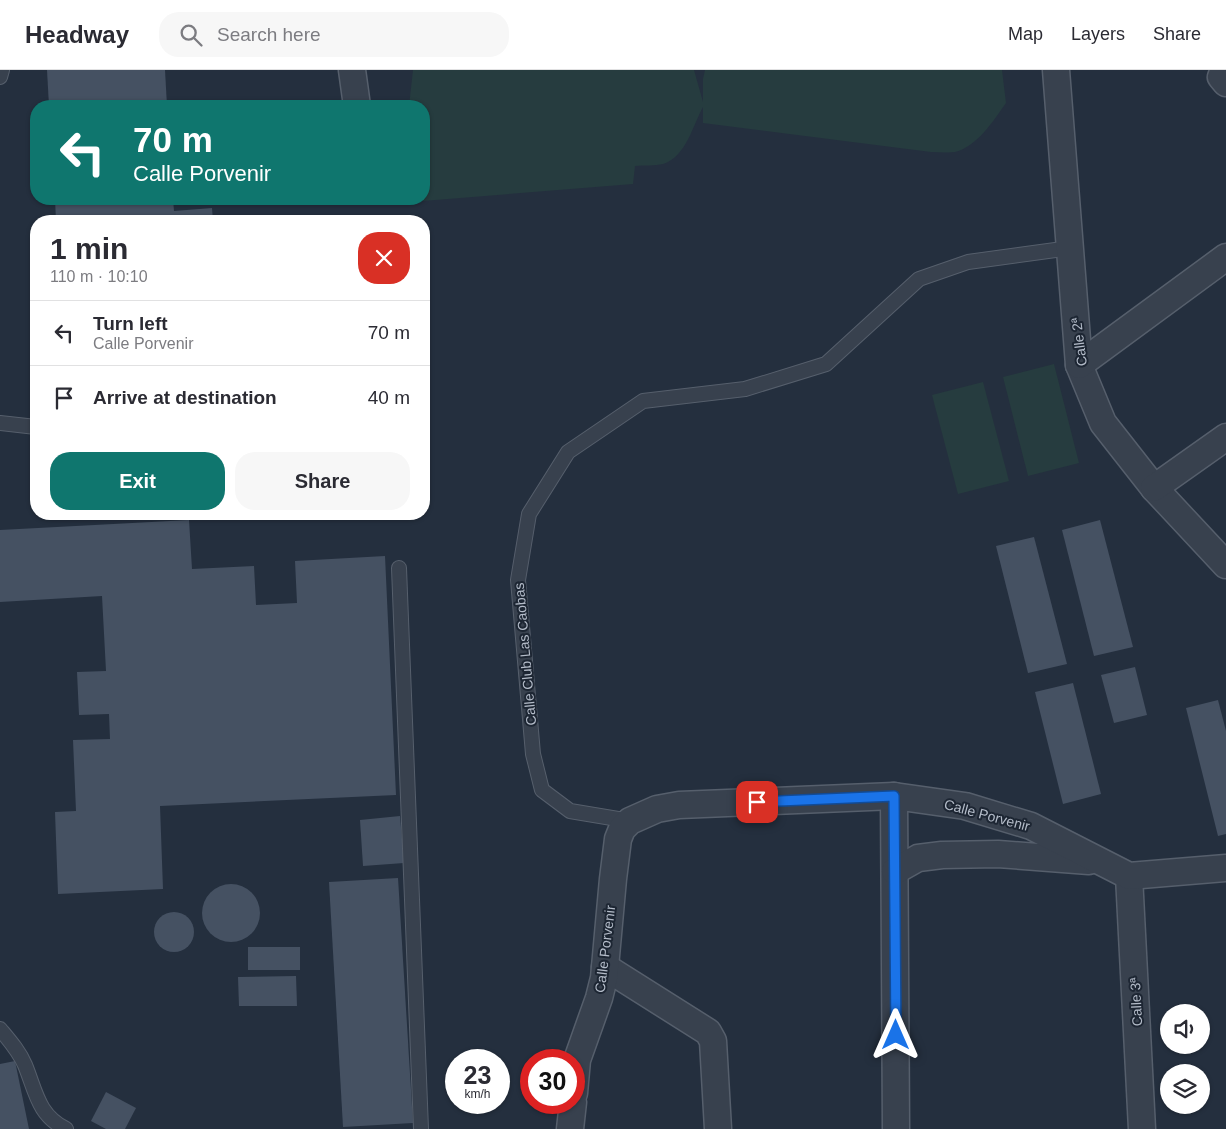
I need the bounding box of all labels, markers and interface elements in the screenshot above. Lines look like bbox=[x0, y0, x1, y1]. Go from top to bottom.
search box bbox=[159, 12, 509, 57]
text: Headway bbox=[25, 21, 129, 48]
icon: search bbox=[177, 21, 205, 49]
text: Search here bbox=[217, 24, 321, 45]
text: Map bbox=[1008, 24, 1043, 44]
text: Layers bbox=[1071, 24, 1125, 44]
text: Share bbox=[1153, 24, 1201, 44]
icon: left bbox=[50, 120, 115, 185]
text: 70 m bbox=[133, 120, 213, 159]
text: Calle Porvenir bbox=[133, 161, 271, 186]
text: 1 min bbox=[50, 232, 128, 265]
button: close bbox=[358, 232, 410, 284]
text: 110 m · 10:10 bbox=[50, 268, 148, 285]
text: Turn left bbox=[93, 313, 168, 334]
street label: Calle 2ª bbox=[1068, 316, 1090, 367]
icon: left bbox=[50, 319, 78, 347]
text: 70 m bbox=[368, 322, 410, 343]
text: Calle Porvenir bbox=[93, 335, 193, 352]
icon: arrive bbox=[50, 384, 78, 412]
text: Arrive at destination bbox=[93, 387, 277, 408]
text: 40 m bbox=[368, 387, 410, 408]
button: Exit bbox=[50, 452, 225, 510]
button: Share bbox=[235, 452, 410, 510]
street label: Calle Club Las Caobas bbox=[511, 582, 539, 726]
pin bbox=[736, 781, 778, 823]
icon: arrive bbox=[743, 788, 771, 816]
street label: Calle Porvenir bbox=[942, 796, 1032, 834]
street label: Calle Porvenir bbox=[592, 904, 618, 994]
street label: Calle 3ª bbox=[1127, 976, 1145, 1027]
map controls bbox=[1160, 1004, 1210, 1114]
button: sound bbox=[1160, 1004, 1210, 1054]
position arrow bbox=[869, 1008, 921, 1060]
speed limit sign: 30 bbox=[520, 1049, 585, 1114]
text: 23 bbox=[464, 1061, 491, 1089]
button: layers bbox=[1160, 1064, 1210, 1114]
text: km/h bbox=[464, 1087, 491, 1101]

